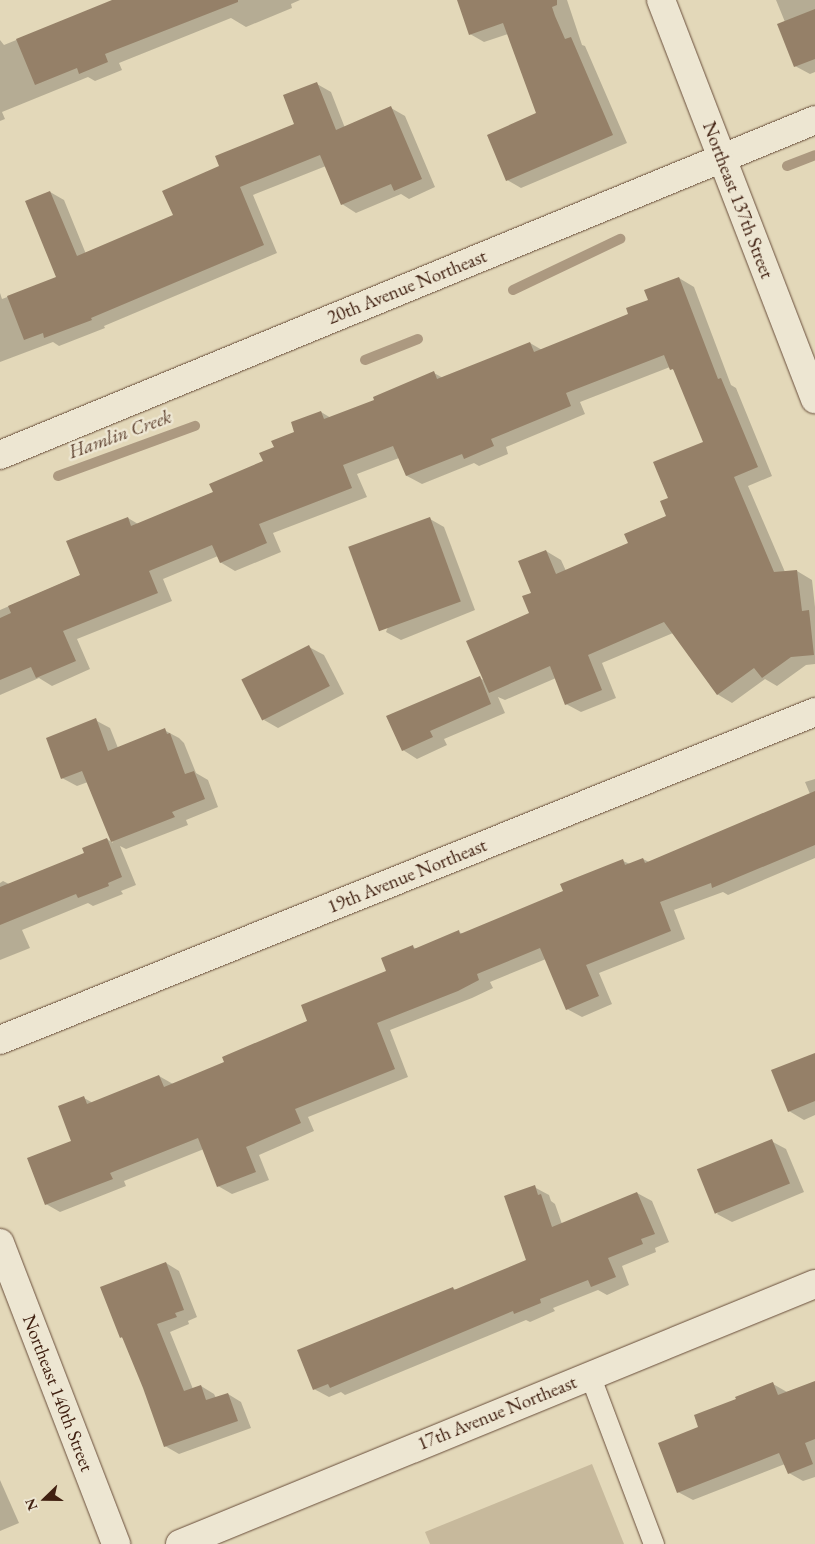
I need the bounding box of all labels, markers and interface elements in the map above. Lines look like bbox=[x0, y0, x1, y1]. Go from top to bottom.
street label: Northeast 137th Street bbox=[698, 118, 778, 282]
street label: 20th Avenue Northeast bbox=[324, 245, 490, 329]
water label: Hamlin Creek bbox=[65, 404, 175, 464]
street label: 19th Avenue Northeast bbox=[324, 834, 490, 918]
street label: Northeast 140th Street bbox=[18, 1311, 98, 1475]
street label: 17th Avenue Northeast bbox=[414, 1371, 580, 1455]
north arrow bbox=[20, 1474, 70, 1524]
text: N bbox=[21, 1496, 42, 1513]

